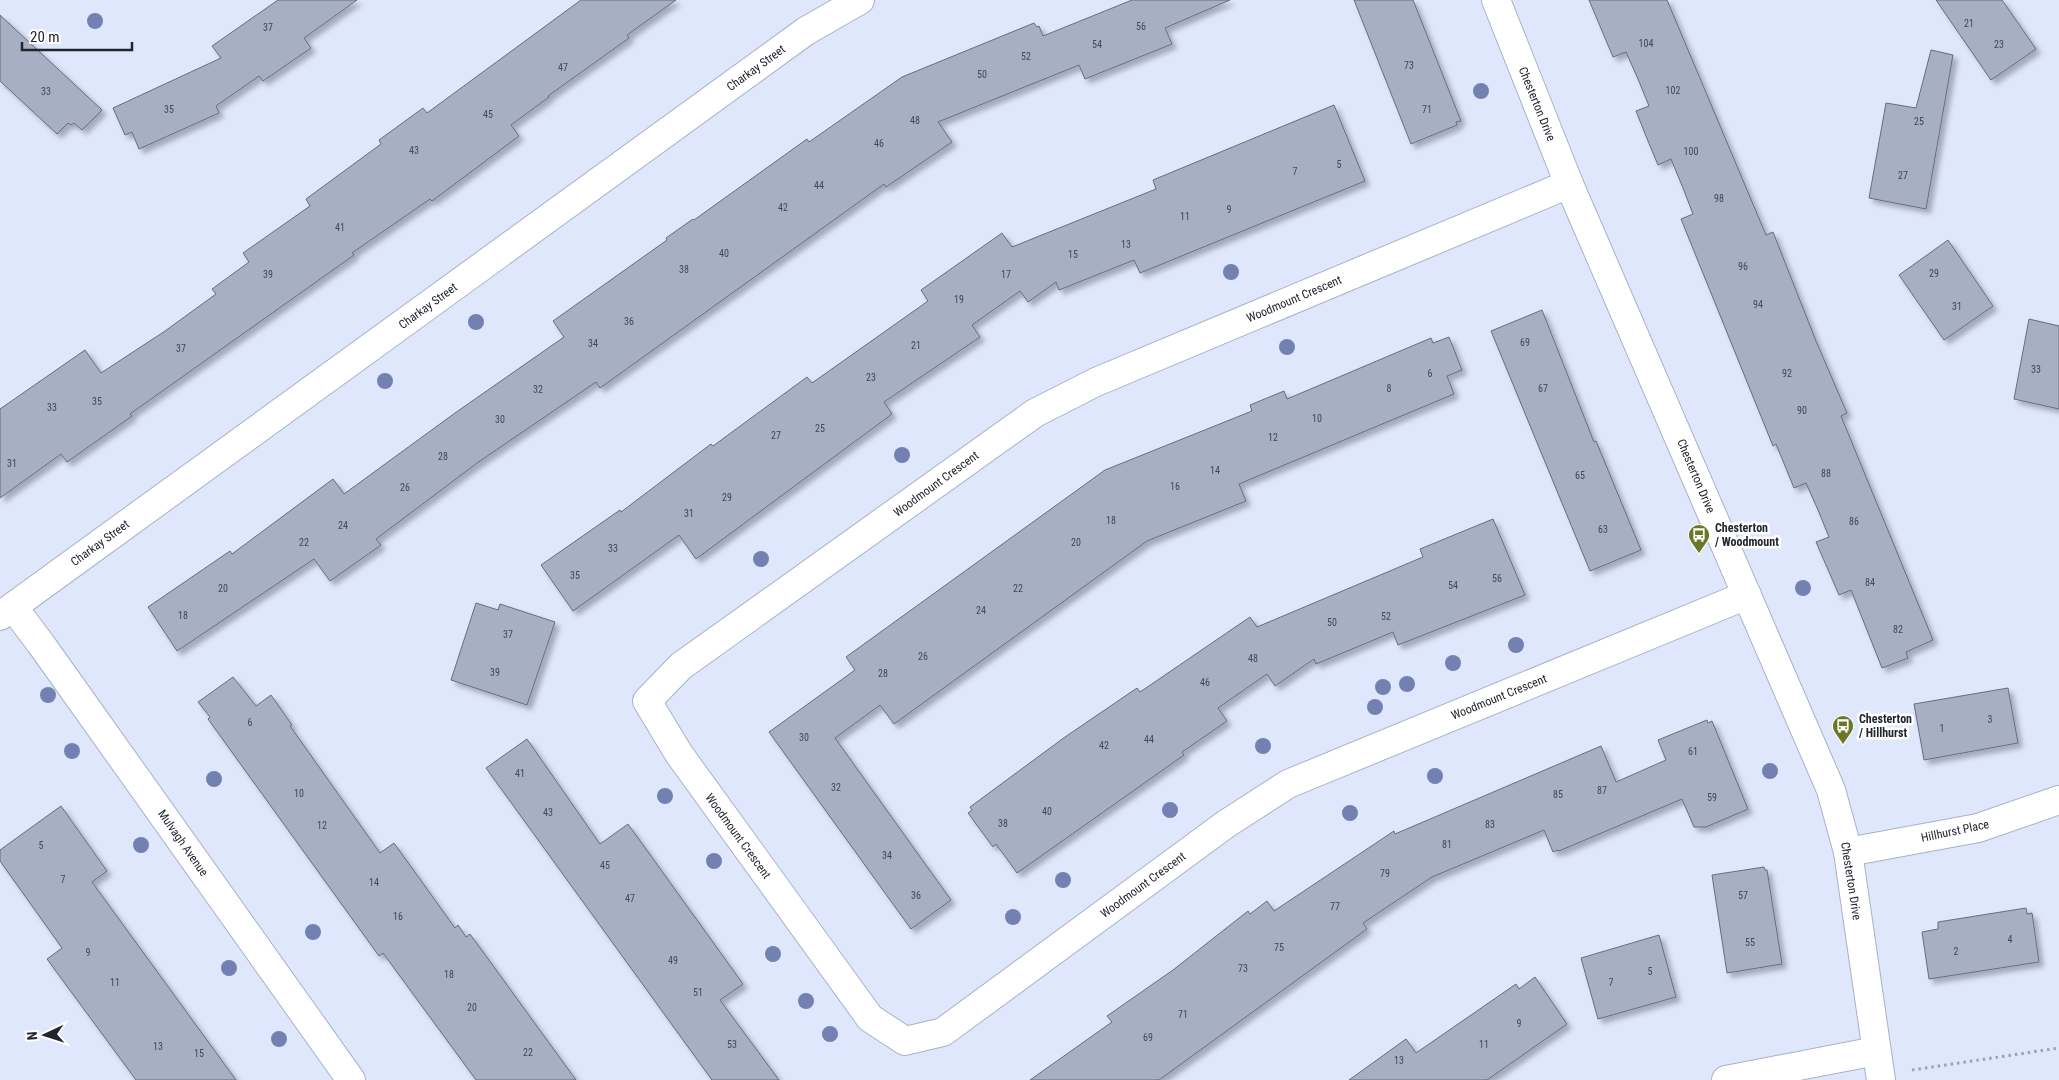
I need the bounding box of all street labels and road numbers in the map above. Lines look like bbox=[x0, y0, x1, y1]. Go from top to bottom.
street label: Charkay Street bbox=[724, 42, 788, 94]
street label: Chesterton Drive bbox=[1516, 65, 1558, 143]
street label: Woodmount Crescent bbox=[1244, 272, 1344, 325]
street label: Charkay Street bbox=[396, 280, 460, 332]
street label: Chesterton Drive bbox=[1674, 437, 1718, 515]
street label: Woodmount Crescent bbox=[891, 448, 982, 520]
street label: Charkay Street bbox=[68, 517, 132, 569]
street label: Woodmount Crescent bbox=[1449, 671, 1549, 723]
street label: Woodmount Crescent bbox=[702, 791, 774, 882]
street label: Mulvagh Avenue bbox=[155, 807, 211, 879]
street label: Hillhurst Place bbox=[1920, 817, 1991, 845]
street label: Chesterton Drive bbox=[1838, 841, 1864, 921]
street label: Woodmount Crescent bbox=[1098, 849, 1189, 921]

